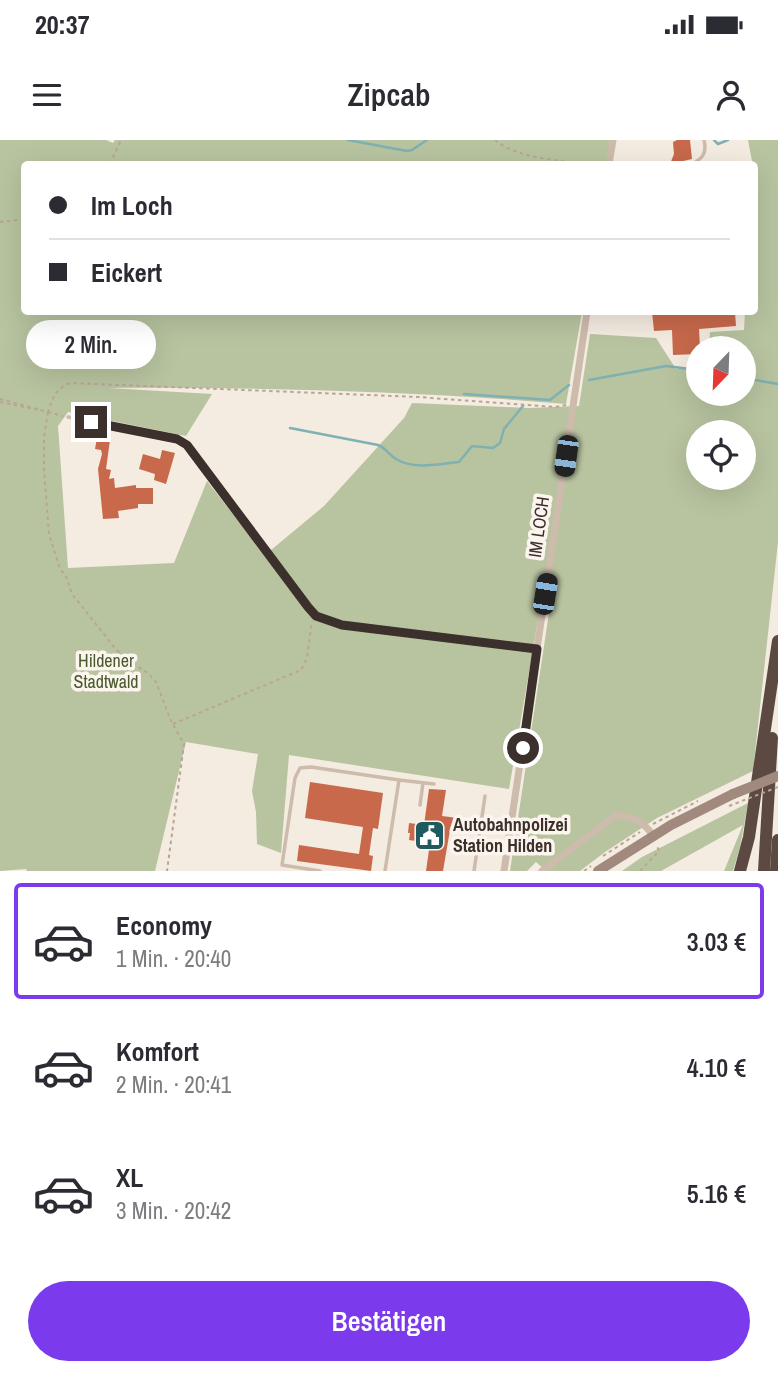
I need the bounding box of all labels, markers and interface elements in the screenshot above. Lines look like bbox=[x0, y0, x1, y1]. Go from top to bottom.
text: 20:37 bbox=[35, 7, 90, 42]
text: Zipcab bbox=[347, 73, 431, 116]
icon: menu bbox=[28, 76, 66, 114]
icon: person bbox=[712, 76, 750, 114]
text: Im Loch bbox=[91, 188, 173, 223]
text: Eickert bbox=[91, 255, 162, 290]
callout: 2 Min. bbox=[26, 320, 156, 370]
text: 2 Min. bbox=[64, 329, 118, 360]
north arrow bbox=[686, 336, 756, 406]
map controls bbox=[686, 336, 756, 490]
route end bbox=[75, 406, 107, 438]
button: locate bbox=[686, 420, 756, 490]
car bbox=[553, 434, 580, 478]
street label: IM LOCH bbox=[522, 495, 555, 559]
car bbox=[532, 572, 559, 616]
park label: Hildener Stadtwald bbox=[74, 648, 138, 694]
route start bbox=[507, 732, 539, 764]
place label: Autobahnpolizei Station Hilden bbox=[453, 812, 568, 858]
public building icon: Autobahnpolizei Station Hilden bbox=[413, 818, 447, 852]
text: Economy bbox=[116, 908, 212, 943]
icon: car bbox=[32, 910, 95, 973]
text: 3.03 € bbox=[687, 924, 746, 959]
text: 1 Min. · 20:40 bbox=[116, 943, 231, 974]
text: Komfort bbox=[116, 1034, 199, 1069]
icon: car bbox=[32, 1036, 95, 1099]
text: 4.10 € bbox=[687, 1050, 746, 1085]
text: 2 Min. · 20:41 bbox=[116, 1069, 231, 1100]
text: XL bbox=[116, 1160, 143, 1195]
icon: car bbox=[32, 1162, 95, 1225]
text: 5.16 € bbox=[687, 1176, 746, 1211]
text: 3 Min. · 20:42 bbox=[116, 1195, 231, 1226]
button: Bestätigen bbox=[28, 1281, 750, 1361]

